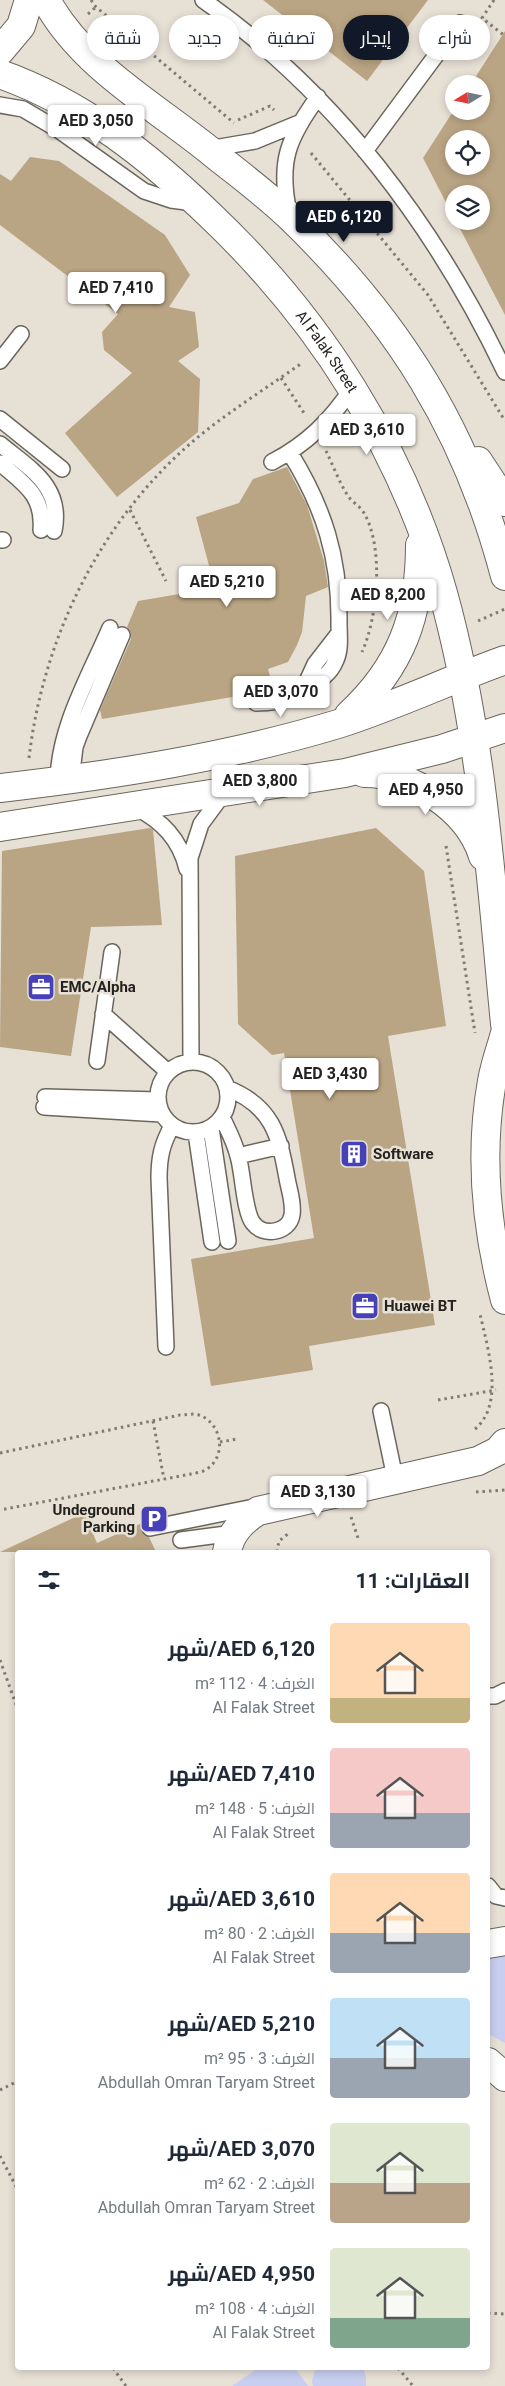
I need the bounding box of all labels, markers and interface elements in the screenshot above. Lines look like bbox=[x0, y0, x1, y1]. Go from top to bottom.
chip: شقة bbox=[87, 15, 159, 60]
chip: جديد bbox=[169, 15, 239, 60]
chip: تصفية bbox=[249, 15, 333, 60]
chip: إيجار bbox=[343, 15, 409, 60]
chip: شراء bbox=[419, 15, 490, 60]
north arrow bbox=[445, 75, 490, 120]
map controls bbox=[445, 75, 490, 230]
pin: AED 3,050 bbox=[39, 104, 153, 147]
text: AED 3,050 bbox=[59, 111, 133, 130]
button: locate bbox=[445, 130, 490, 175]
button: layers bbox=[445, 185, 490, 230]
pin: AED 6,120 bbox=[287, 200, 401, 243]
text: AED 6,120 bbox=[307, 207, 381, 226]
pin: AED 7,410 bbox=[59, 272, 173, 314]
text: AED 7,410 bbox=[79, 278, 153, 297]
street label: Al Falak Street bbox=[292, 307, 362, 396]
pin: AED 3,610 bbox=[310, 414, 424, 456]
text: AED 3,610 bbox=[330, 420, 404, 439]
pin: AED 5,210 bbox=[170, 566, 284, 608]
text: AED 5,210 bbox=[190, 572, 264, 591]
pin: AED 8,200 bbox=[331, 578, 445, 621]
text: AED 8,200 bbox=[351, 585, 425, 604]
pin: AED 3,070 bbox=[224, 676, 338, 718]
text: AED 3,070 bbox=[244, 682, 318, 701]
pin: AED 3,800 bbox=[203, 764, 317, 807]
text: AED 3,800 bbox=[223, 771, 297, 790]
pin: AED 4,950 bbox=[369, 774, 483, 816]
text: AED 4,950 bbox=[389, 780, 463, 799]
office icon: EMC/Alpha bbox=[26, 972, 56, 1002]
place label: EMC/Alpha bbox=[60, 978, 136, 996]
pin: AED 3,430 bbox=[273, 1058, 387, 1100]
text: AED 3,430 bbox=[293, 1064, 367, 1083]
building icon: Software bbox=[339, 1139, 369, 1169]
place label: Software bbox=[373, 1145, 434, 1163]
office icon: Huawei BT bbox=[350, 1291, 380, 1321]
place label: Huawei BT bbox=[384, 1297, 457, 1315]
pin: AED 3,130 bbox=[261, 1476, 375, 1518]
text: AED 3,130 bbox=[281, 1482, 355, 1501]
place label: Undeground Parking bbox=[53, 1501, 135, 1536]
parking icon: Undeground Parking bbox=[139, 1504, 169, 1534]
icon: filters bbox=[35, 1566, 63, 1594]
text: العقارات: 11 bbox=[356, 1569, 470, 1593]
text: AED 6,120/شهر bbox=[168, 1637, 315, 1661]
icon: home bbox=[370, 1643, 430, 1703]
text: الغرف: 4 · 112 m² bbox=[195, 1674, 315, 1693]
text: Al Falak Street bbox=[213, 1698, 315, 1717]
text: AED 7,410/شهر bbox=[168, 1762, 315, 1786]
icon: home bbox=[370, 1768, 430, 1828]
text: الغرف: 5 · 148 m² bbox=[195, 1799, 315, 1818]
text: Al Falak Street bbox=[213, 1823, 315, 1842]
text: AED 3,610/شهر bbox=[168, 1887, 315, 1911]
icon: home bbox=[370, 1893, 430, 1953]
text: الغرف: 2 · 80 m² bbox=[204, 1924, 315, 1943]
text: Al Falak Street bbox=[213, 1948, 315, 1967]
text: AED 5,210/شهر bbox=[168, 2012, 315, 2036]
icon: home bbox=[370, 2018, 430, 2078]
text: الغرف: 3 · 95 m² bbox=[204, 2049, 315, 2068]
text: Abdullah Omran Taryam Street bbox=[98, 2073, 315, 2092]
text: AED 3,070/شهر bbox=[168, 2137, 315, 2161]
icon: home bbox=[370, 2143, 430, 2203]
text: الغرف: 2 · 62 m² bbox=[204, 2174, 315, 2193]
text: Abdullah Omran Taryam Street bbox=[98, 2198, 315, 2217]
text: AED 4,950/شهر bbox=[168, 2262, 315, 2286]
icon: home bbox=[370, 2268, 430, 2328]
text: الغرف: 4 · 108 m² bbox=[195, 2299, 315, 2318]
text: Al Falak Street bbox=[213, 2323, 315, 2342]

